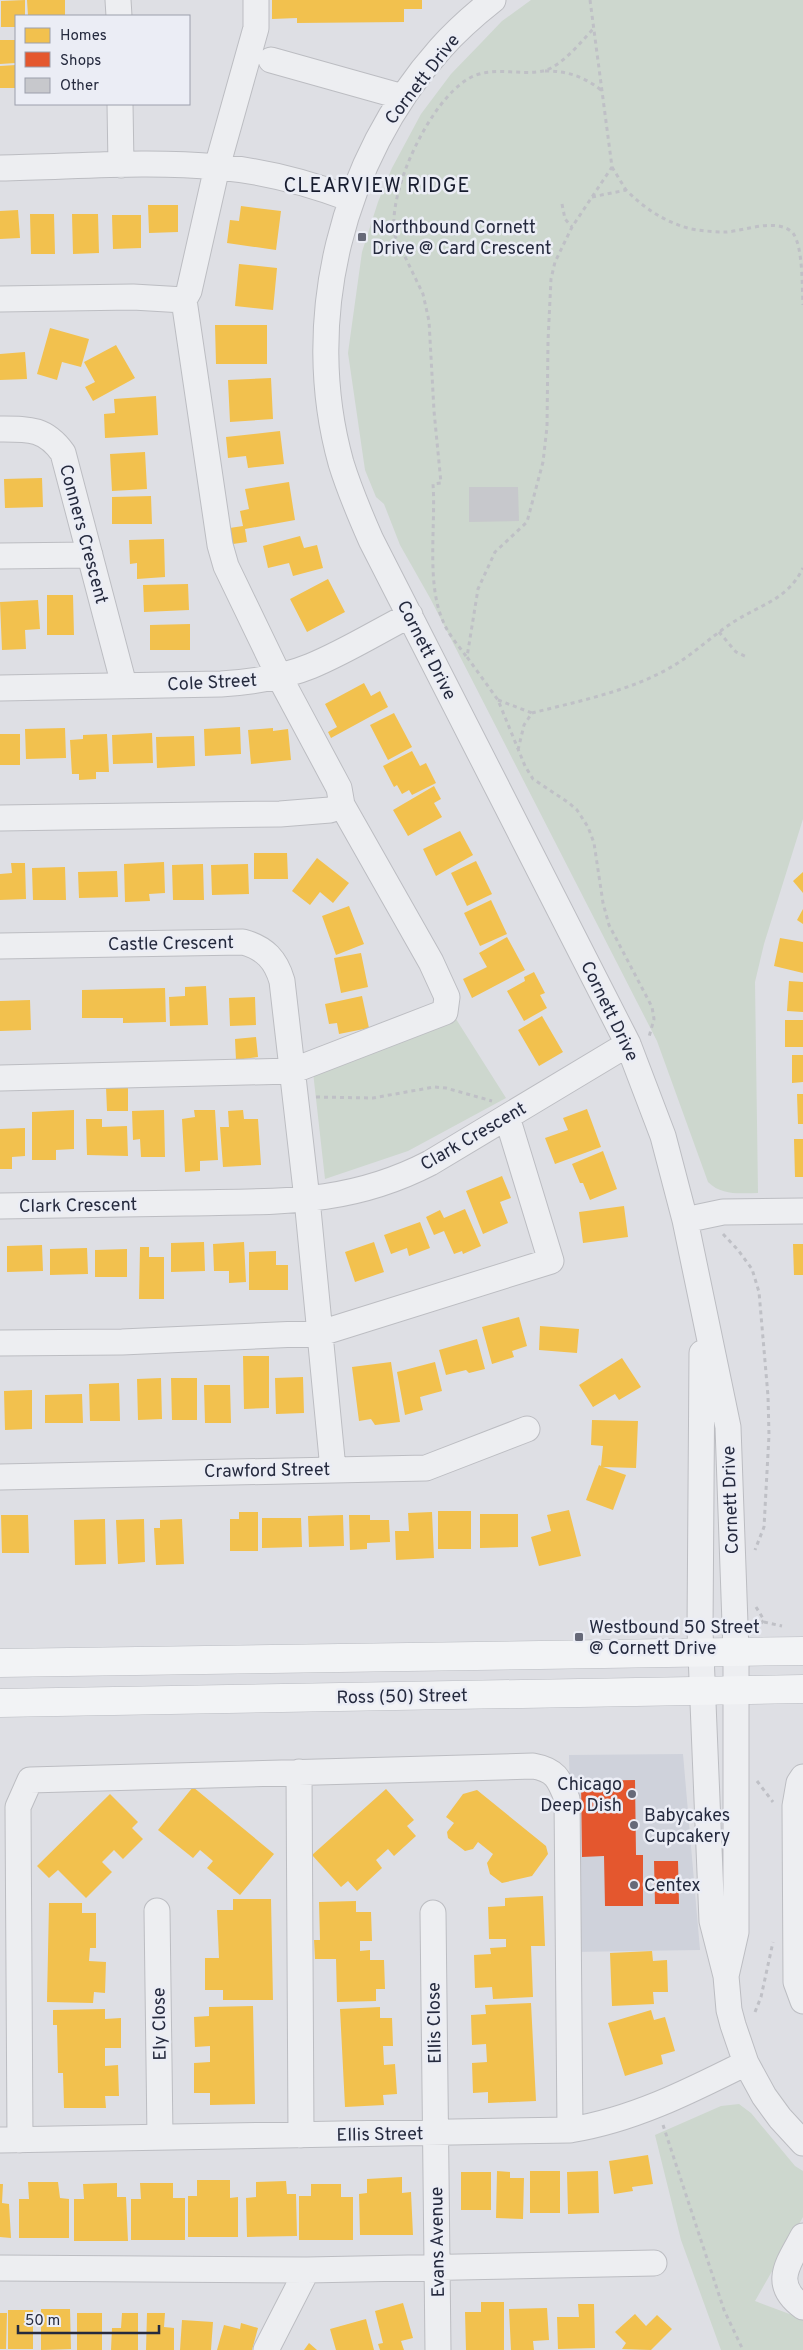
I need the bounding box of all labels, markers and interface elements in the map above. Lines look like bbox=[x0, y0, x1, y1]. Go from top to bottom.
legend bbox=[15, 15, 190, 105]
text: Homes bbox=[60, 27, 107, 46]
street label: Cornett Drive bbox=[381, 30, 466, 130]
text: Shops bbox=[60, 52, 101, 71]
text: Other bbox=[60, 77, 99, 96]
district label: CLEARVIEW RIDGE bbox=[284, 174, 470, 200]
place label: Northbound Cornett Drive @ Card Crescent bbox=[372, 217, 552, 261]
marker: Northbound Cornett Drive @ Card Crescent bbox=[356, 231, 368, 243]
street label: Conners Crescent bbox=[53, 462, 112, 607]
street label: Cornett Drive bbox=[391, 597, 461, 704]
street label: Cole Street bbox=[167, 670, 258, 697]
street label: Castle Crescent bbox=[108, 932, 234, 957]
street label: Cornett Drive bbox=[574, 958, 643, 1066]
street label: Clark Crescent bbox=[417, 1098, 531, 1177]
street label: Clark Crescent bbox=[19, 1194, 137, 1219]
street label: Cornett Drive bbox=[718, 1445, 745, 1555]
street label: Crawford Street bbox=[204, 1459, 330, 1484]
place label: Westbound 50 Street @ Cornett Drive bbox=[589, 1617, 760, 1661]
marker: Westbound 50 Street @ Cornett Drive bbox=[573, 1631, 585, 1643]
street label: Ross (50) Street bbox=[336, 1685, 468, 1710]
place label: Chicago Deep Dish bbox=[540, 1774, 622, 1818]
marker: Chicago Deep Dish bbox=[626, 1788, 638, 1800]
place label: Babycakes Cupcakery bbox=[644, 1805, 730, 1849]
marker: Babycakes Cupcakery bbox=[628, 1819, 640, 1831]
place label: Centex bbox=[644, 1875, 701, 1898]
marker: Centex bbox=[628, 1879, 640, 1891]
street label: Ellis Close bbox=[423, 1982, 448, 2064]
street label: Ely Close bbox=[148, 1987, 173, 2061]
street label: Ellis Street bbox=[336, 2123, 424, 2148]
street label: Evans Avenue bbox=[426, 2186, 451, 2297]
scale bar bbox=[18, 2302, 159, 2334]
text: 50 m bbox=[25, 2312, 60, 2331]

